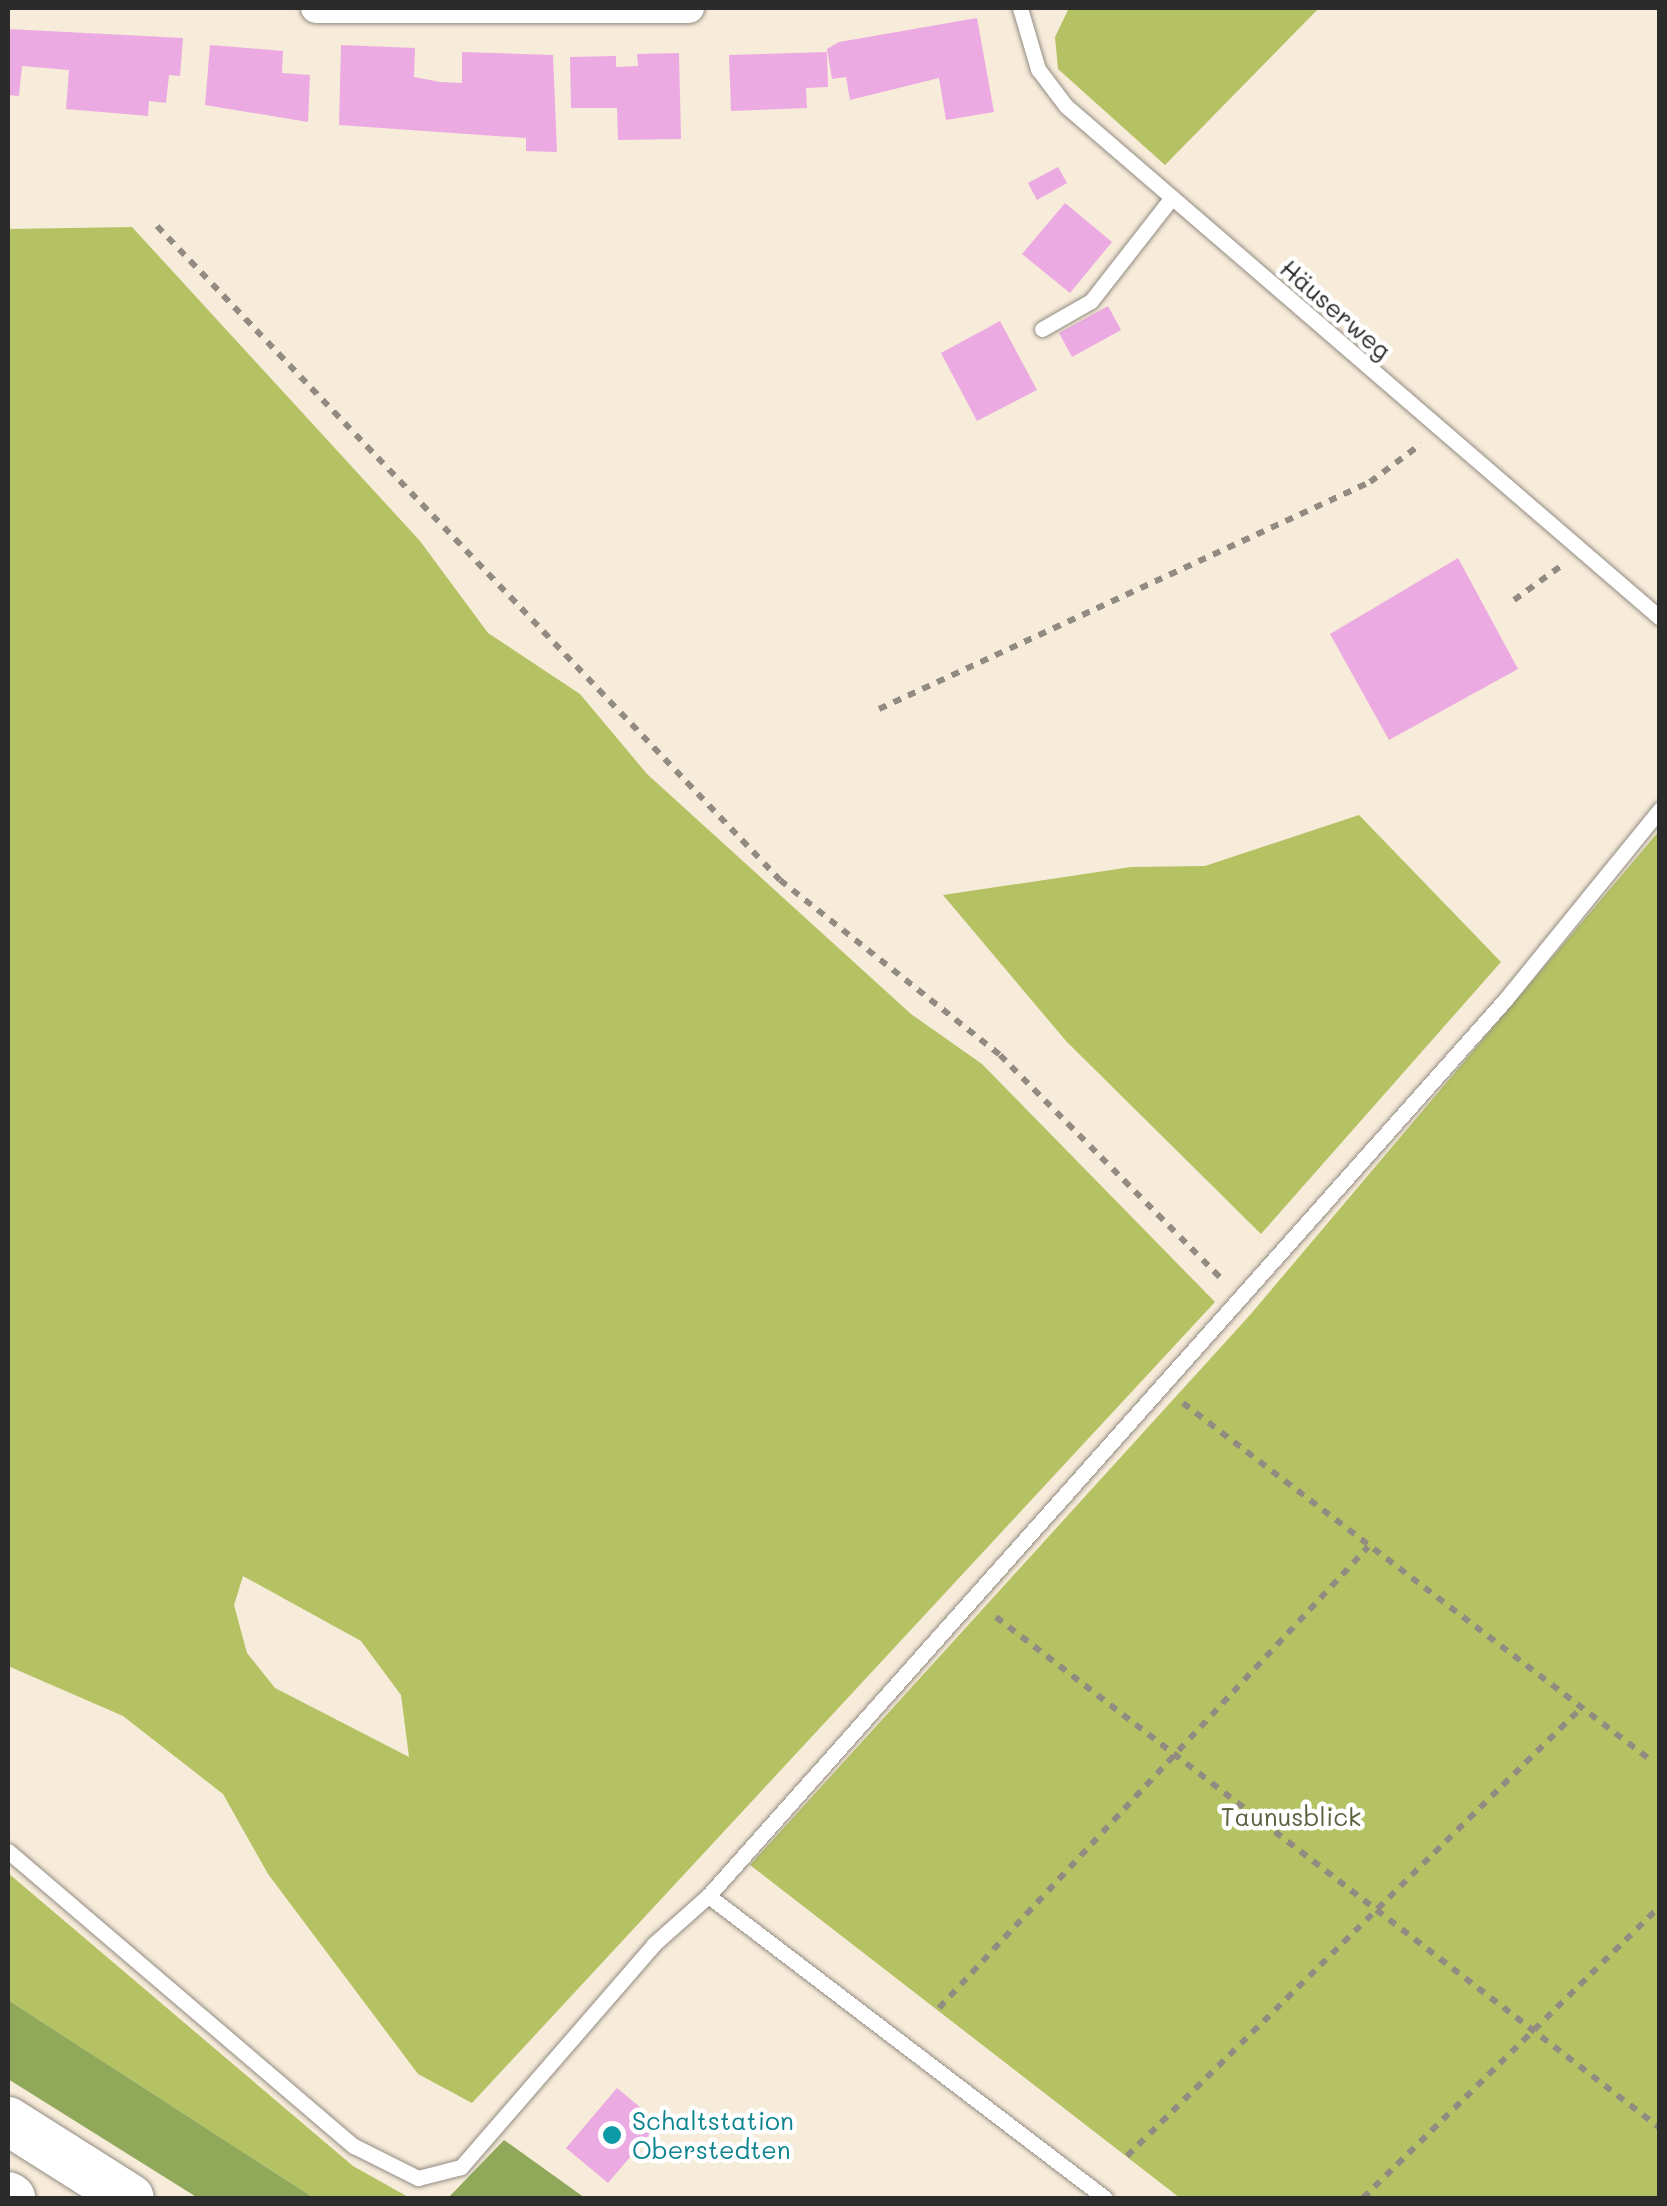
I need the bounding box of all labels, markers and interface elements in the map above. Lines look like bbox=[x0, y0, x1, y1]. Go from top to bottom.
street label: Häuserweg bbox=[1275, 253, 1397, 365]
park label: Taunusblick bbox=[1221, 1801, 1361, 1831]
place label: Schaltstation Oberstedten bbox=[632, 2106, 794, 2165]
marker: Schaltstation Oberstedten bbox=[601, 2124, 623, 2146]

